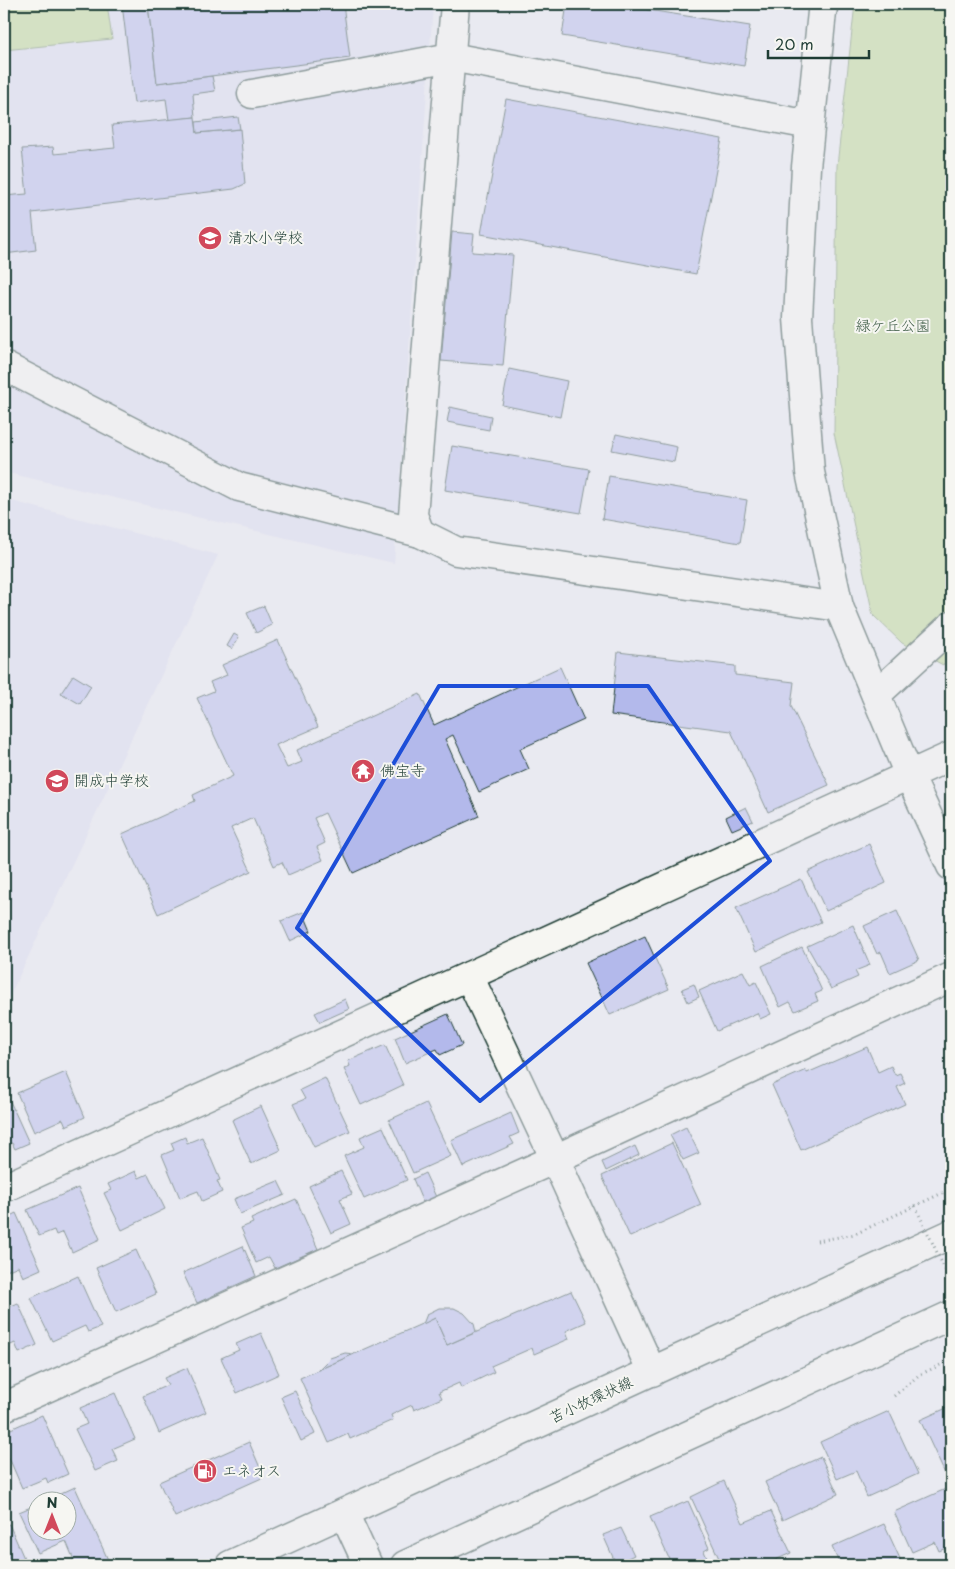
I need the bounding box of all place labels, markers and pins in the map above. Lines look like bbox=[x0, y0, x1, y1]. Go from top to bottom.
school or university icon: 清水小学校 bbox=[197, 225, 223, 251]
place label: 清水小学校 bbox=[228, 225, 303, 248]
temple icon: 佛宝寺 bbox=[350, 758, 376, 784]
place label: 佛宝寺 bbox=[380, 758, 425, 781]
school or university icon: 開成中学校 bbox=[44, 768, 70, 794]
place label: 開成中学校 bbox=[74, 768, 149, 791]
fuel station icon: エネオス bbox=[192, 1458, 218, 1484]
place label: エネオス bbox=[222, 1458, 281, 1481]

